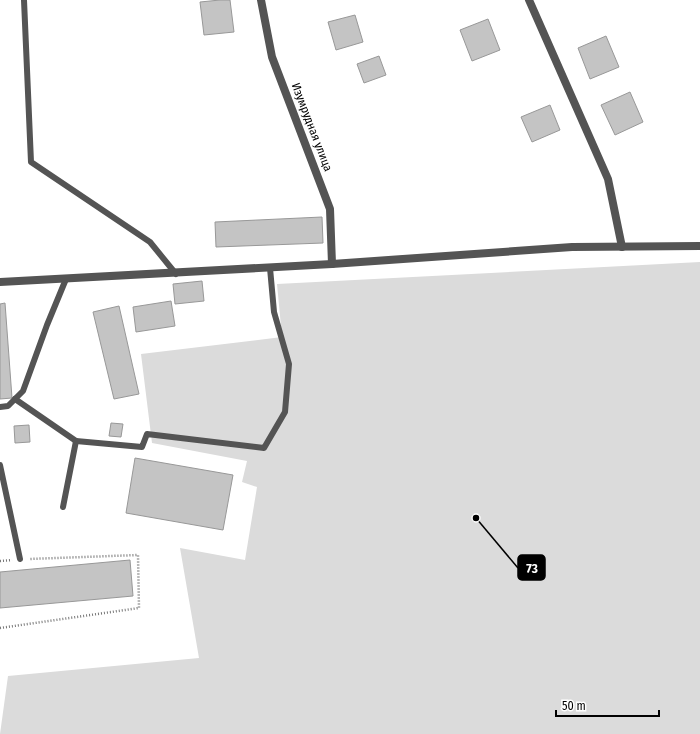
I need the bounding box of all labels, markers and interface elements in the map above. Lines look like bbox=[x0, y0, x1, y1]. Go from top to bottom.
street label: Изумрудная улица bbox=[289, 81, 335, 173]
callout: 73 bbox=[518, 555, 545, 580]
text: 73 bbox=[526, 561, 538, 576]
scale bar bbox=[556, 692, 659, 718]
text: 50 m bbox=[562, 699, 586, 713]

